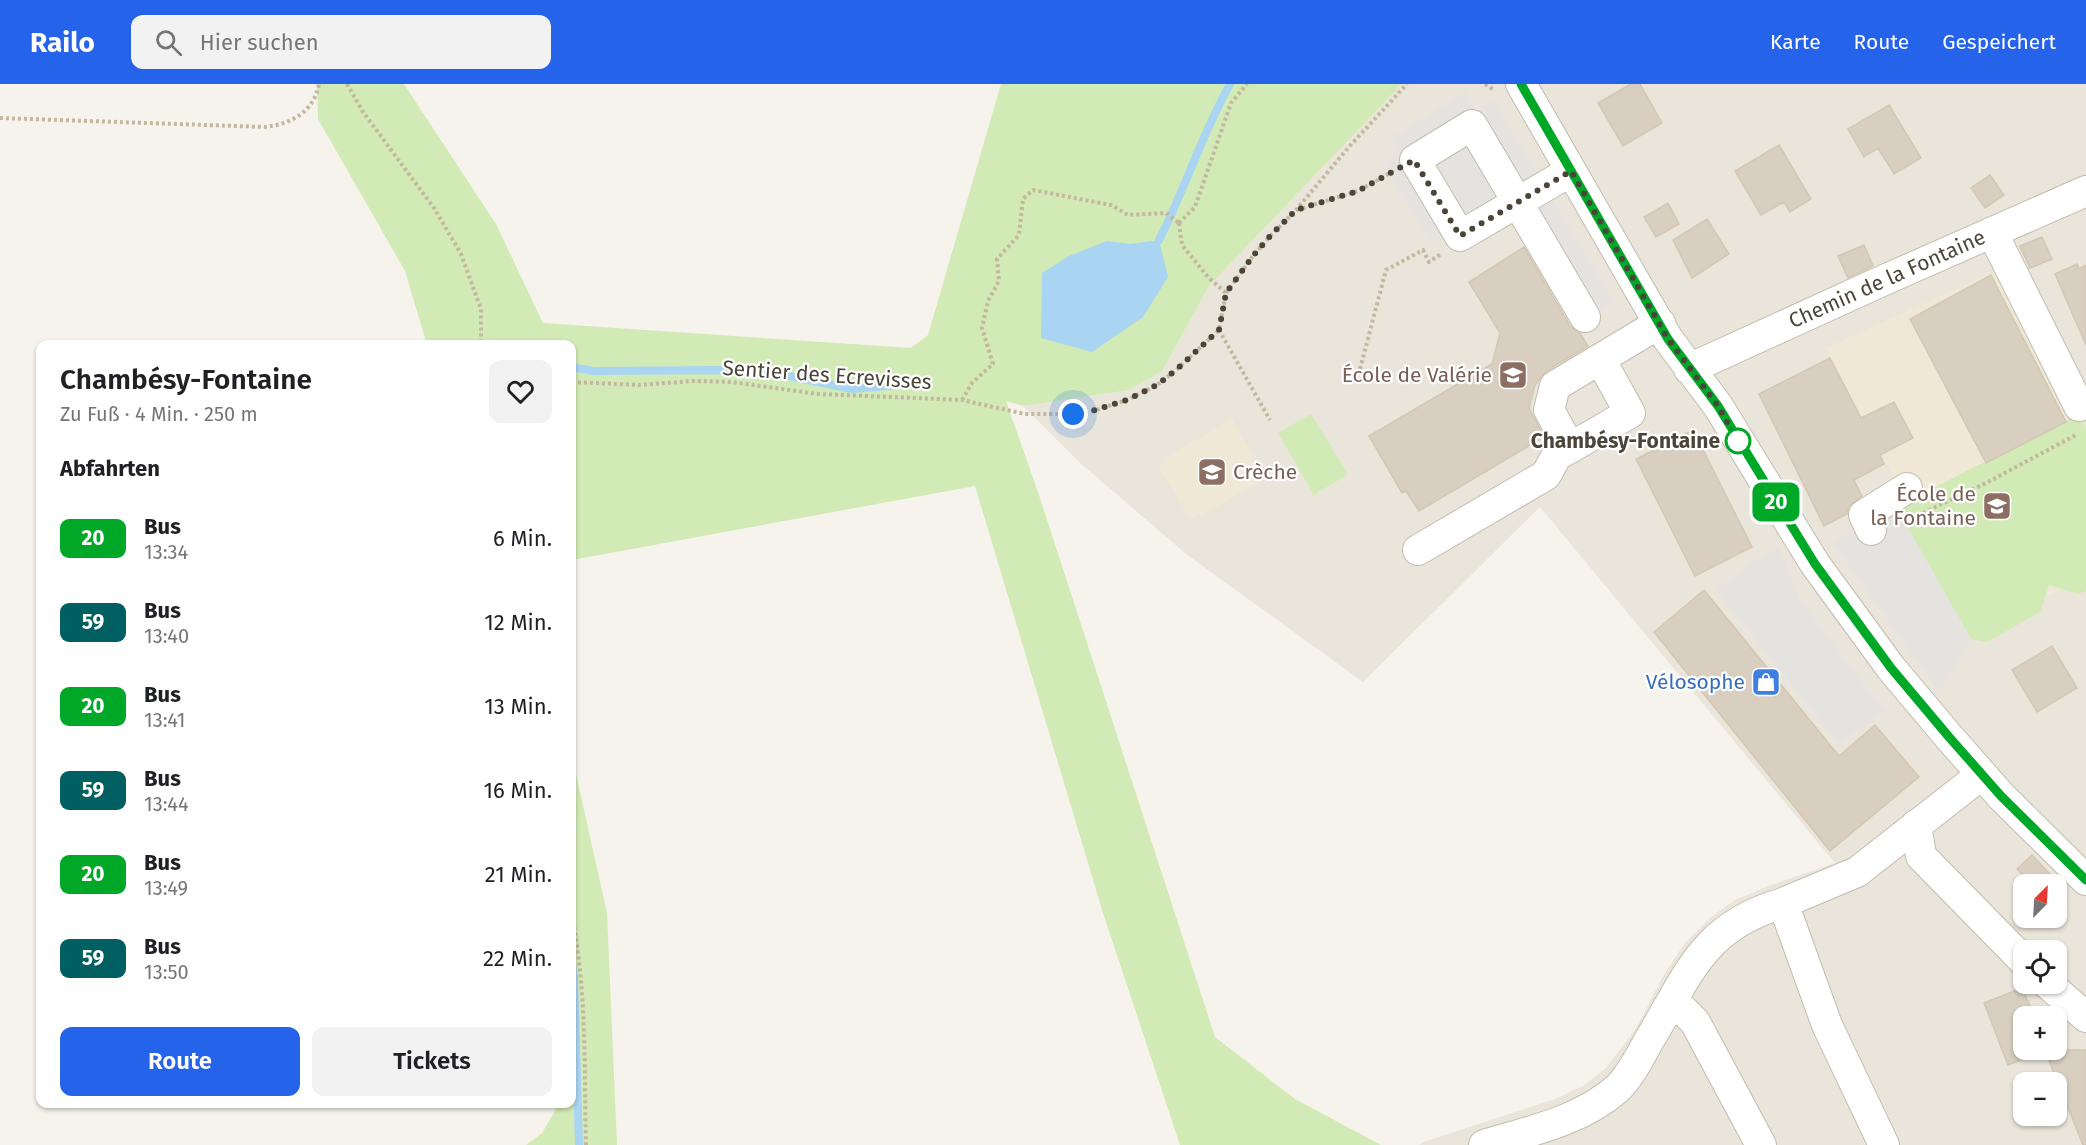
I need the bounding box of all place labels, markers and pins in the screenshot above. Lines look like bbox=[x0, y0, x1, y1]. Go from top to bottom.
school or university icon: École de Valérie bbox=[1497, 359, 1529, 391]
place label: École de Valérie bbox=[1342, 362, 1492, 388]
place label: Chambésy-Fontaine bbox=[1531, 428, 1720, 454]
marker: Chambésy-Fontaine bbox=[1725, 428, 1751, 454]
school or university icon: Crèche bbox=[1196, 456, 1228, 488]
place label: Crèche bbox=[1233, 459, 1297, 485]
place label: École de la Fontaine bbox=[1870, 481, 1976, 531]
school or university icon: École de la Fontaine bbox=[1981, 490, 2013, 522]
shop icon: Vélosophe bbox=[1750, 666, 1782, 698]
place label: Vélosophe bbox=[1646, 669, 1745, 695]

